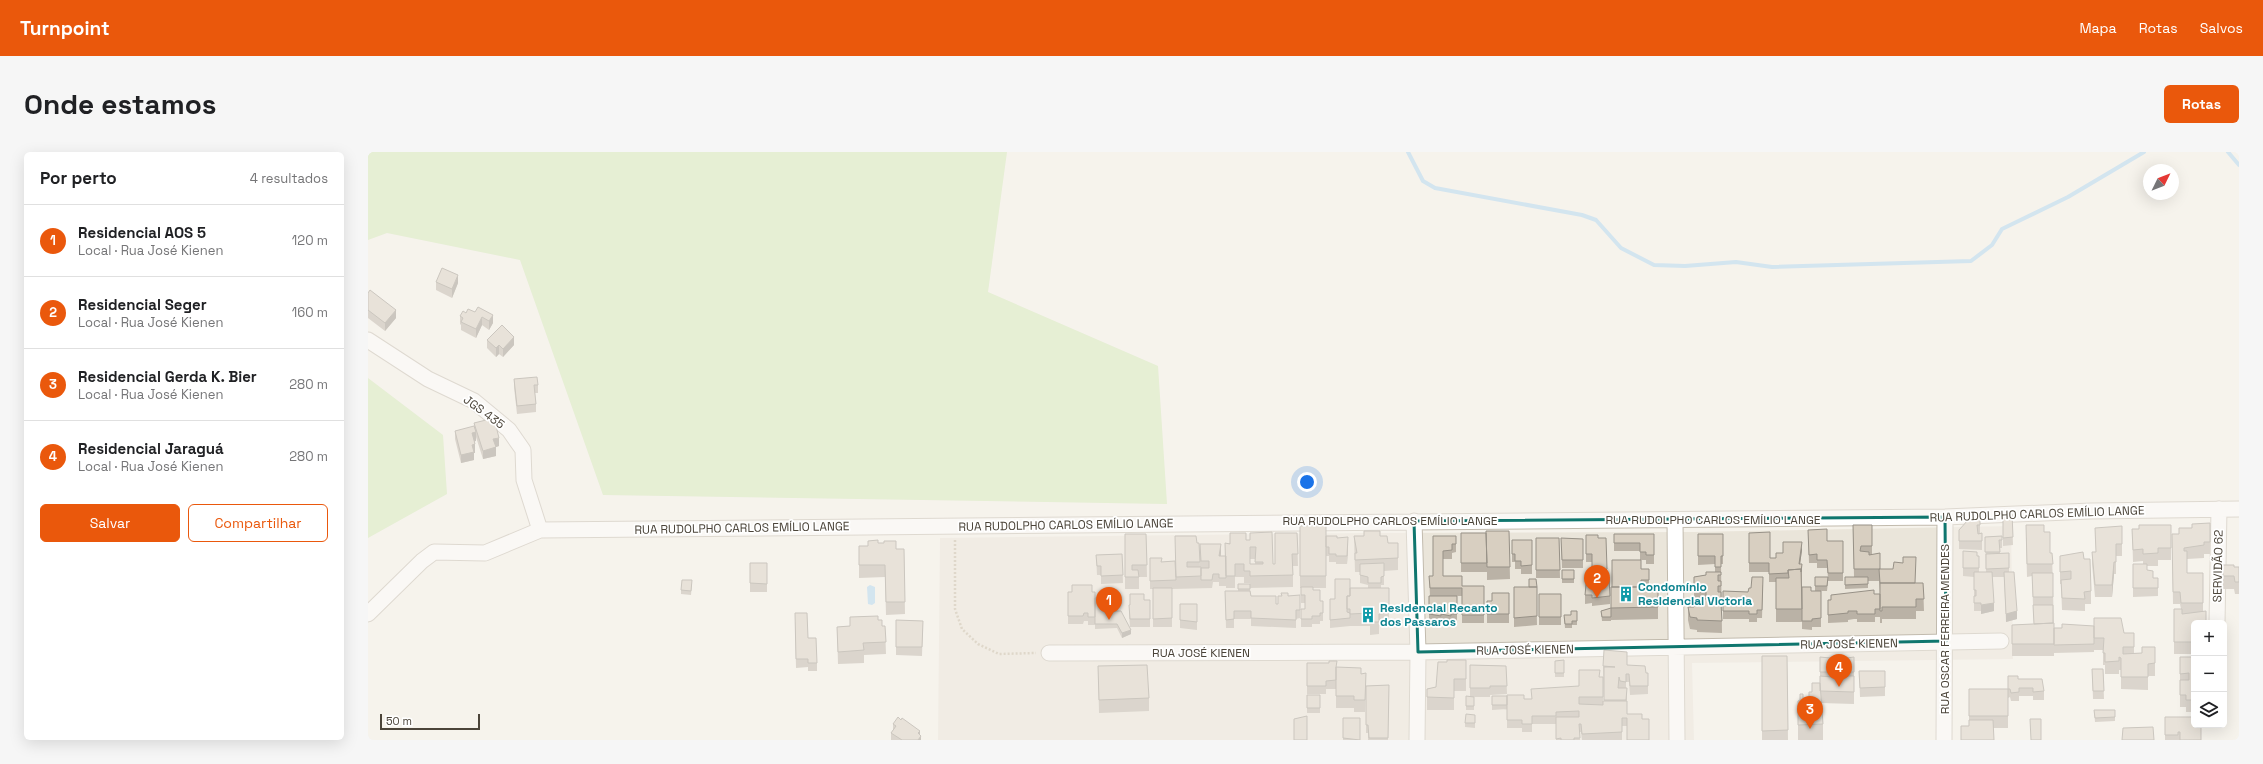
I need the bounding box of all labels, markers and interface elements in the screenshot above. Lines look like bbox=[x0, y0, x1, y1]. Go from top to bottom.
text: Turnpoint bbox=[20, 16, 110, 41]
text: Mapa bbox=[2079, 19, 2117, 37]
text: Rotas bbox=[2139, 19, 2178, 37]
text: Salvos bbox=[2200, 19, 2243, 37]
button: Rotas bbox=[2164, 85, 2239, 123]
text: Onde estamos bbox=[24, 86, 217, 122]
north arrow bbox=[2143, 164, 2179, 200]
text: Por perto bbox=[40, 167, 117, 189]
text: 4 resultados bbox=[250, 170, 328, 187]
text: Residencial AOS 5 bbox=[78, 223, 206, 242]
text: 1 bbox=[50, 232, 56, 249]
text: 120 m bbox=[292, 232, 328, 249]
text: Local · Rua José Kienen bbox=[78, 242, 223, 259]
text: Residencial Seger bbox=[78, 295, 207, 314]
text: 2 bbox=[49, 304, 57, 321]
text: 160 m bbox=[292, 304, 328, 321]
text: Local · Rua José Kienen bbox=[78, 314, 223, 331]
text: Residencial Gerda K. Bier bbox=[78, 367, 257, 386]
text: 3 bbox=[49, 376, 57, 393]
text: 280 m bbox=[289, 376, 328, 393]
text: Local · Rua José Kienen bbox=[78, 386, 223, 403]
street label: JGS 435 bbox=[460, 392, 508, 432]
text: Residencial Jaraguá bbox=[78, 439, 224, 458]
text: 4 bbox=[49, 448, 57, 465]
text: 280 m bbox=[289, 448, 328, 465]
text: Local · Rua José Kienen bbox=[78, 458, 223, 475]
your location bbox=[1297, 472, 1317, 492]
street label: RUA RUDOLPHO CARLOS EMÍLIO LANGE bbox=[1929, 502, 2145, 526]
button: Salvar bbox=[40, 504, 180, 542]
button: Compartilhar bbox=[188, 504, 328, 542]
street label: RUA RUDOLPHO CARLOS EMÍLIO LANGE bbox=[1605, 512, 1821, 528]
street label: RUA RUDOLPHO CARLOS EMÍLIO LANGE bbox=[1282, 513, 1498, 529]
street label: RUA RUDOLPHO CARLOS EMÍLIO LANGE bbox=[958, 515, 1174, 535]
street label: RUA RUDOLPHO CARLOS EMÍLIO LANGE bbox=[634, 518, 850, 538]
street label: SERVIDÃO 62 bbox=[2209, 529, 2227, 603]
street label: RUA OSCAR FERREIRA MENDES bbox=[1937, 544, 1953, 714]
pin: 2 bbox=[1584, 565, 1610, 598]
place label: Condomínio Residencial Victoria bbox=[1638, 579, 1752, 609]
building icon: Condomínio Residencial Victoria bbox=[1617, 585, 1635, 603]
pin: 1 bbox=[1096, 587, 1122, 620]
place label: Residencial Recanto dos Passaros bbox=[1380, 600, 1498, 630]
building icon: Residencial Recanto dos Passaros bbox=[1359, 606, 1377, 624]
map controls bbox=[2191, 620, 2227, 728]
button: + bbox=[2191, 620, 2227, 656]
street label: RUA JOSÉ KIENEN bbox=[1800, 635, 1898, 653]
street label: RUA JOSÉ KIENEN bbox=[1476, 641, 1574, 659]
street label: RUA JOSÉ KIENEN bbox=[1152, 645, 1250, 661]
pin: 4 bbox=[1826, 654, 1852, 687]
button: − bbox=[2191, 656, 2227, 692]
button: layers bbox=[2191, 692, 2227, 728]
pin: 3 bbox=[1797, 696, 1823, 729]
scale bar bbox=[380, 712, 480, 731]
text: 50 m bbox=[386, 714, 412, 728]

